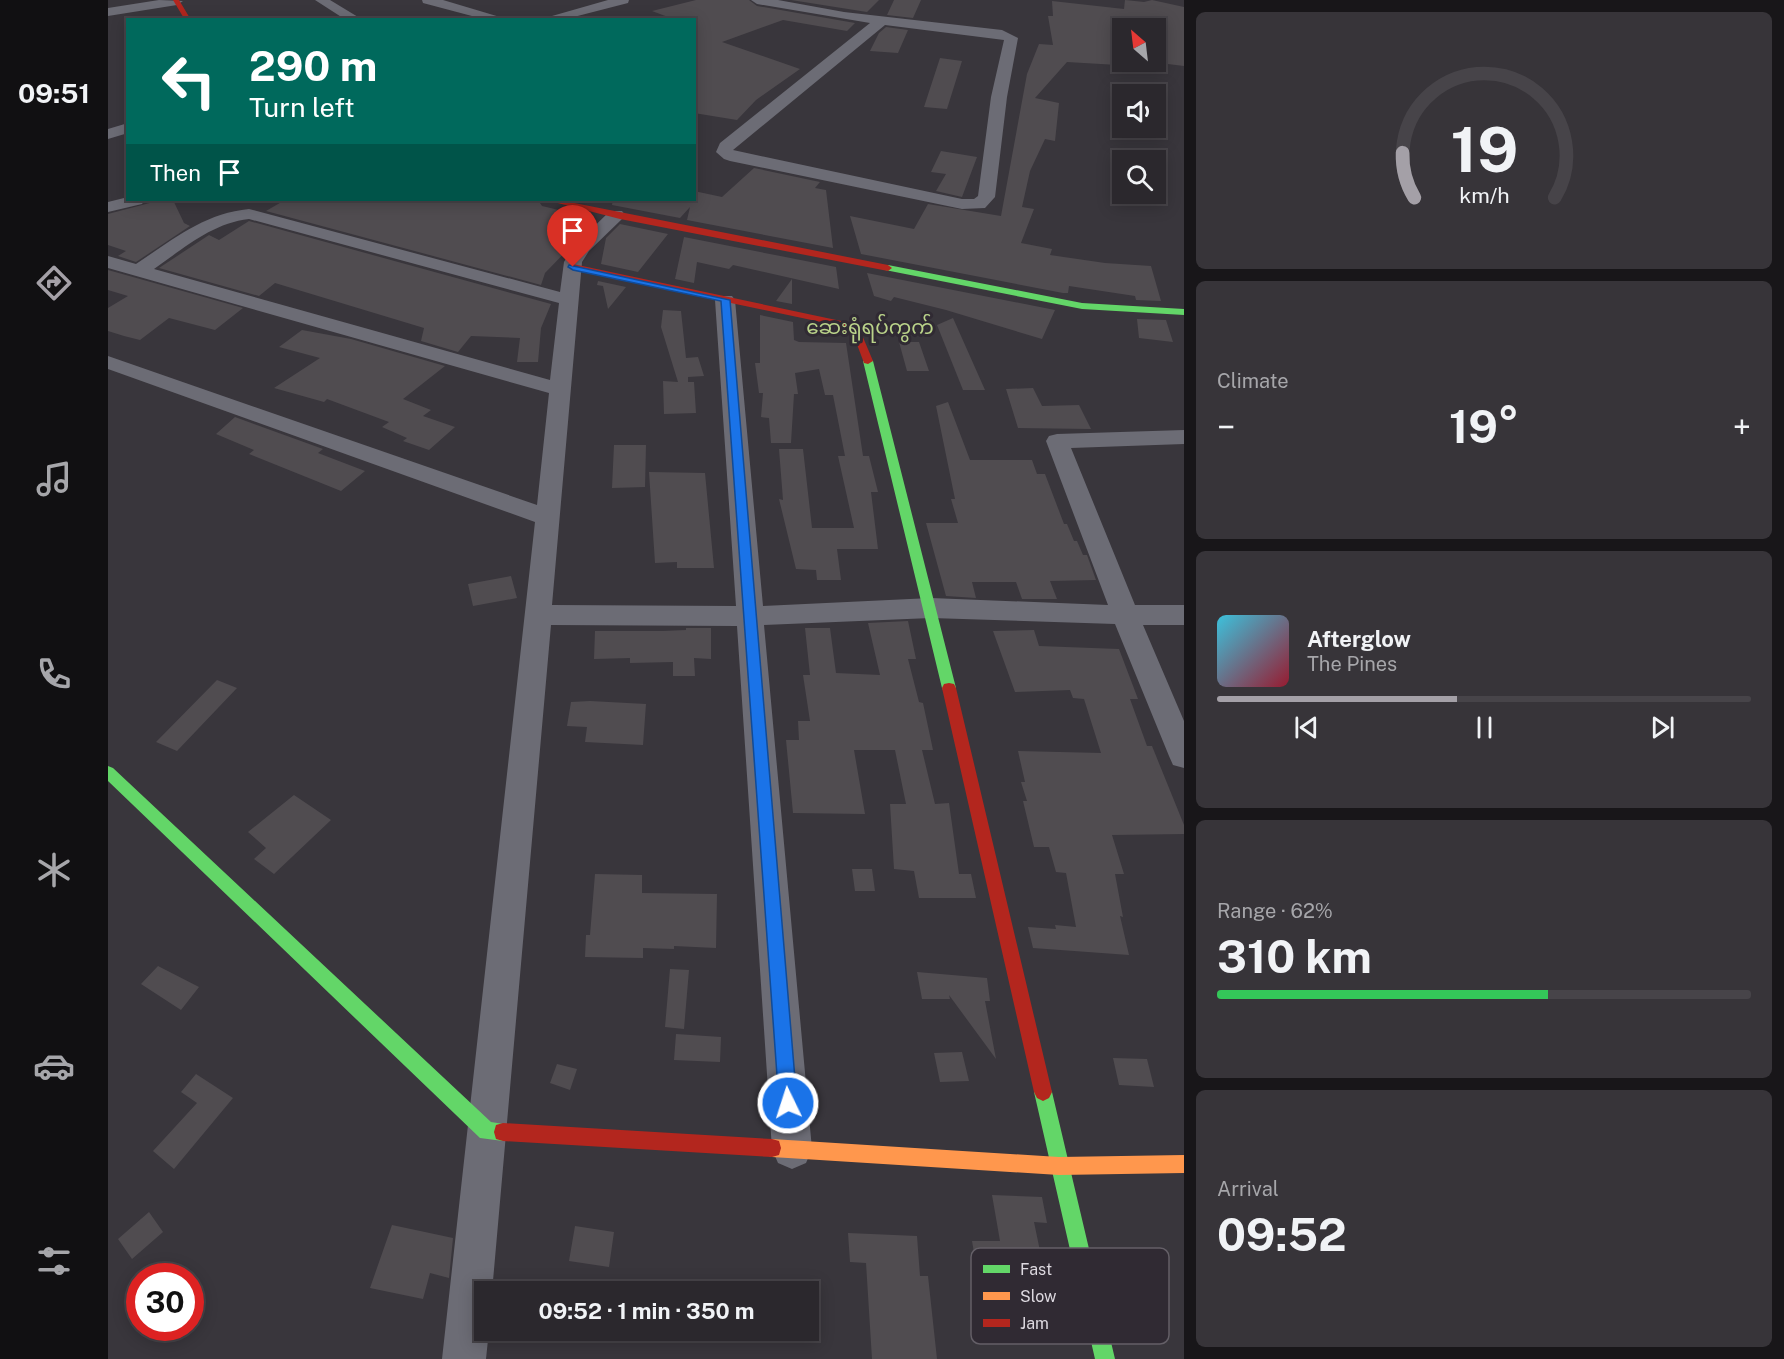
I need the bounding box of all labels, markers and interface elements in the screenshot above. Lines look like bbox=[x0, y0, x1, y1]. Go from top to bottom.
north arrow bbox=[1112, 18, 1166, 72]
map controls bbox=[1112, 18, 1166, 204]
text: 290 m bbox=[249, 41, 377, 90]
icon: left bbox=[150, 42, 228, 120]
text: 09:51 bbox=[18, 77, 90, 109]
button: sound bbox=[1112, 84, 1166, 138]
text: Turn left bbox=[249, 91, 355, 123]
text: 19 bbox=[1450, 113, 1518, 186]
button: search bbox=[1112, 150, 1166, 204]
icon: arrive bbox=[213, 156, 246, 189]
text: Then bbox=[150, 160, 201, 186]
text: km/h bbox=[1459, 183, 1509, 208]
pin bbox=[547, 205, 598, 267]
icon: arrive bbox=[556, 214, 589, 247]
icon: directions bbox=[33, 262, 75, 304]
district label: ဆေးရုံရပ်ကွက် bbox=[806, 313, 934, 344]
text: Climate bbox=[1217, 369, 1289, 393]
text: 19° bbox=[1449, 400, 1519, 453]
text: − bbox=[1217, 408, 1235, 446]
text: + bbox=[1733, 408, 1751, 446]
icon: music bbox=[33, 458, 75, 500]
text: Afterglow bbox=[1307, 626, 1411, 652]
text: The Pines bbox=[1307, 652, 1397, 676]
icon: phone bbox=[33, 653, 75, 695]
icon: previous bbox=[1290, 711, 1323, 744]
icon: pause bbox=[1468, 711, 1501, 744]
icon: next bbox=[1646, 711, 1679, 744]
icon: climate bbox=[33, 849, 75, 891]
text: Range · 62% bbox=[1217, 899, 1333, 923]
text: 310 km bbox=[1217, 930, 1372, 983]
icon: car bbox=[33, 1045, 75, 1087]
position arrow bbox=[756, 1071, 820, 1135]
text: Arrival bbox=[1217, 1177, 1279, 1201]
text: 09:52 bbox=[1217, 1208, 1347, 1261]
icon: filters bbox=[33, 1240, 75, 1282]
legend bbox=[971, 1248, 1169, 1344]
text: Fast bbox=[1020, 1260, 1052, 1279]
speed limit sign: 30 bbox=[126, 1263, 204, 1341]
text: Slow bbox=[1020, 1287, 1057, 1306]
text: 09:52 · 1 min · 350 m bbox=[539, 1298, 754, 1324]
text: Jam bbox=[1020, 1314, 1049, 1333]

